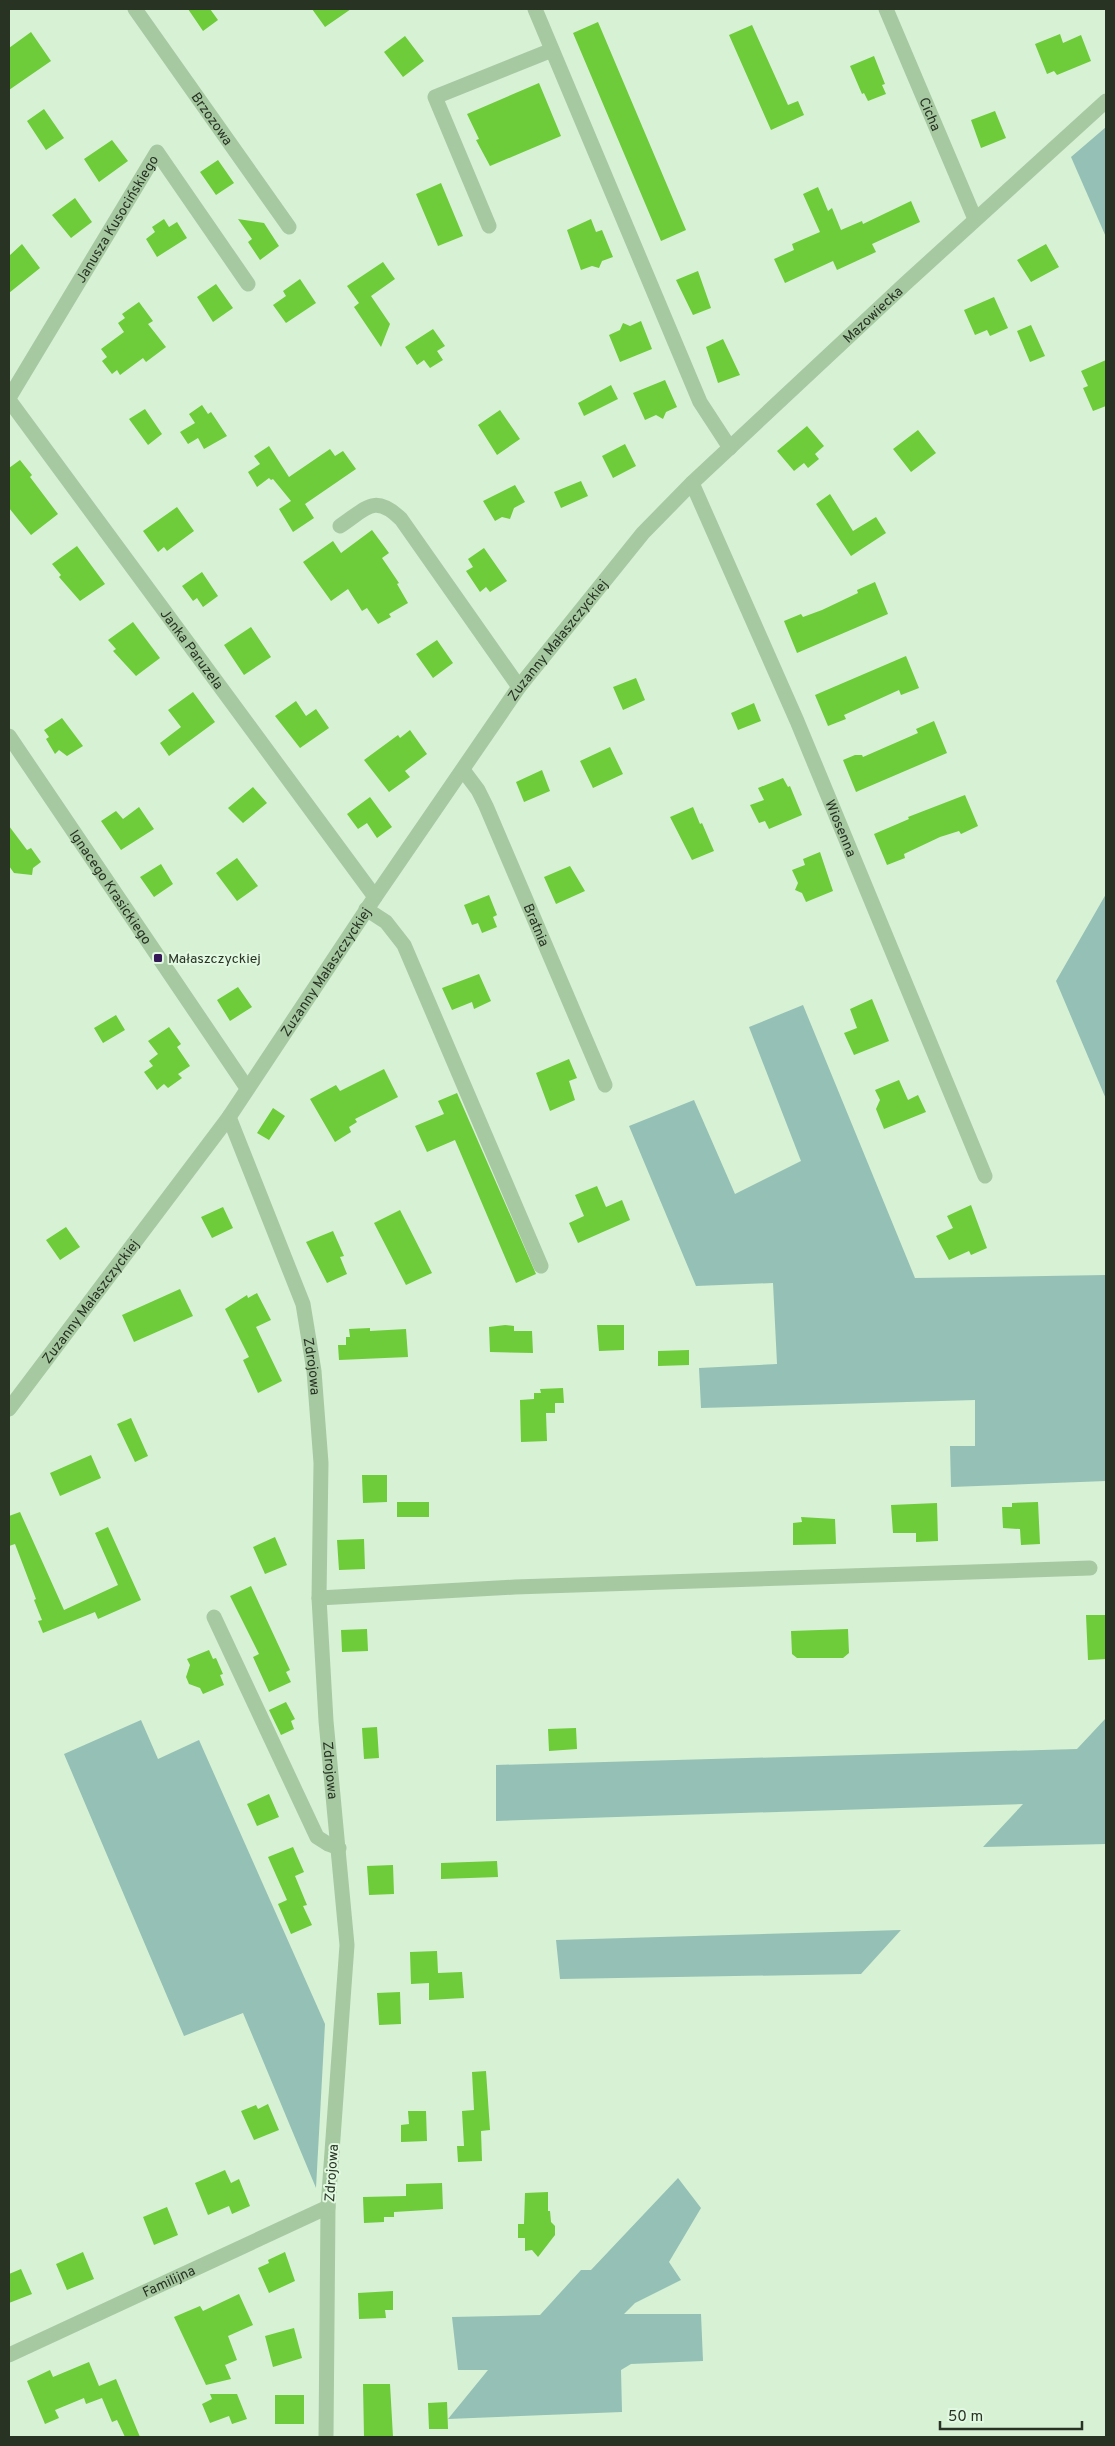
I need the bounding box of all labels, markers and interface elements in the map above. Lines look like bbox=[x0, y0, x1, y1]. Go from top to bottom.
street label: Brzozowa bbox=[187, 89, 236, 149]
street label: Cicha bbox=[914, 95, 944, 134]
street label: Janusza Kusocińskiego bbox=[73, 153, 163, 287]
street label: Mazowiecka bbox=[840, 283, 907, 347]
street label: Zuzanny Małaszczyckiej bbox=[505, 576, 612, 705]
street label: Janka Paruzela bbox=[156, 606, 226, 693]
street label: Wiosenna bbox=[820, 797, 859, 860]
street label: Ignacego Krasickiego bbox=[65, 827, 155, 948]
street label: Bratnia bbox=[519, 901, 552, 949]
street label: Zuzanny Małaszczyckiej bbox=[278, 905, 376, 1040]
place label: Małaszczyckiej bbox=[168, 951, 261, 968]
marker: Małaszczyckiej bbox=[152, 952, 164, 964]
street label: Zuzanny Małaszczyckiej bbox=[39, 1237, 144, 1368]
street label: Zdrojowa bbox=[299, 1336, 323, 1396]
street label: Zdrojowa bbox=[318, 1741, 340, 1800]
street label: Zdrojowa bbox=[322, 2144, 343, 2203]
street label: Familijna bbox=[140, 2263, 198, 2302]
scale bar bbox=[940, 2398, 1082, 2430]
text: 50 m bbox=[948, 2408, 983, 2427]

